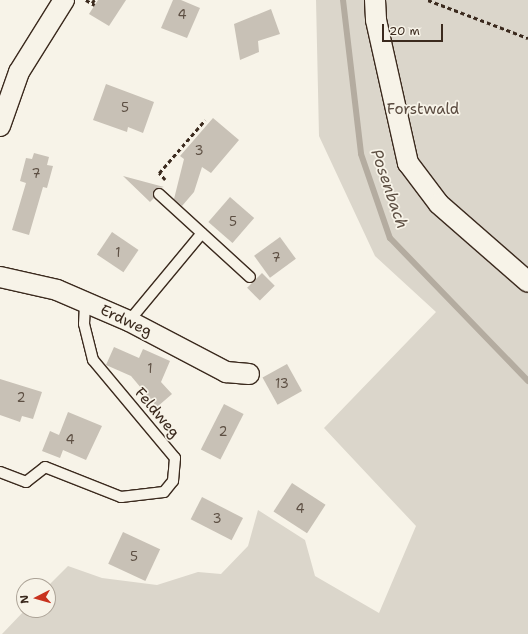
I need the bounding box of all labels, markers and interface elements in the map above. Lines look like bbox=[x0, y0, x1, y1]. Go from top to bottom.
house number: 4 bbox=[177, 7, 187, 23]
scale bar bbox=[384, 16, 445, 42]
text: 20 m bbox=[389, 23, 420, 39]
house number: 5 bbox=[121, 100, 129, 116]
park label: Forstwald bbox=[387, 101, 459, 119]
house number: 3 bbox=[194, 143, 204, 159]
water label: Posenbach bbox=[366, 147, 412, 231]
house number: 7 bbox=[31, 166, 41, 182]
house number: 5 bbox=[229, 214, 237, 230]
house number: 1 bbox=[115, 245, 121, 261]
house number: 7 bbox=[271, 250, 281, 266]
street label: Erdweg bbox=[97, 301, 155, 341]
house number: 1 bbox=[147, 361, 153, 377]
house number: 13 bbox=[275, 376, 289, 392]
street label: Feldweg bbox=[131, 384, 183, 442]
house number: 2 bbox=[16, 390, 26, 406]
house number: 2 bbox=[218, 424, 228, 440]
house number: 4 bbox=[65, 432, 75, 448]
house number: 4 bbox=[295, 501, 305, 517]
house number: 3 bbox=[212, 511, 222, 527]
house number: 5 bbox=[130, 549, 138, 565]
north arrow bbox=[16, 578, 56, 618]
text: N bbox=[17, 594, 32, 604]

